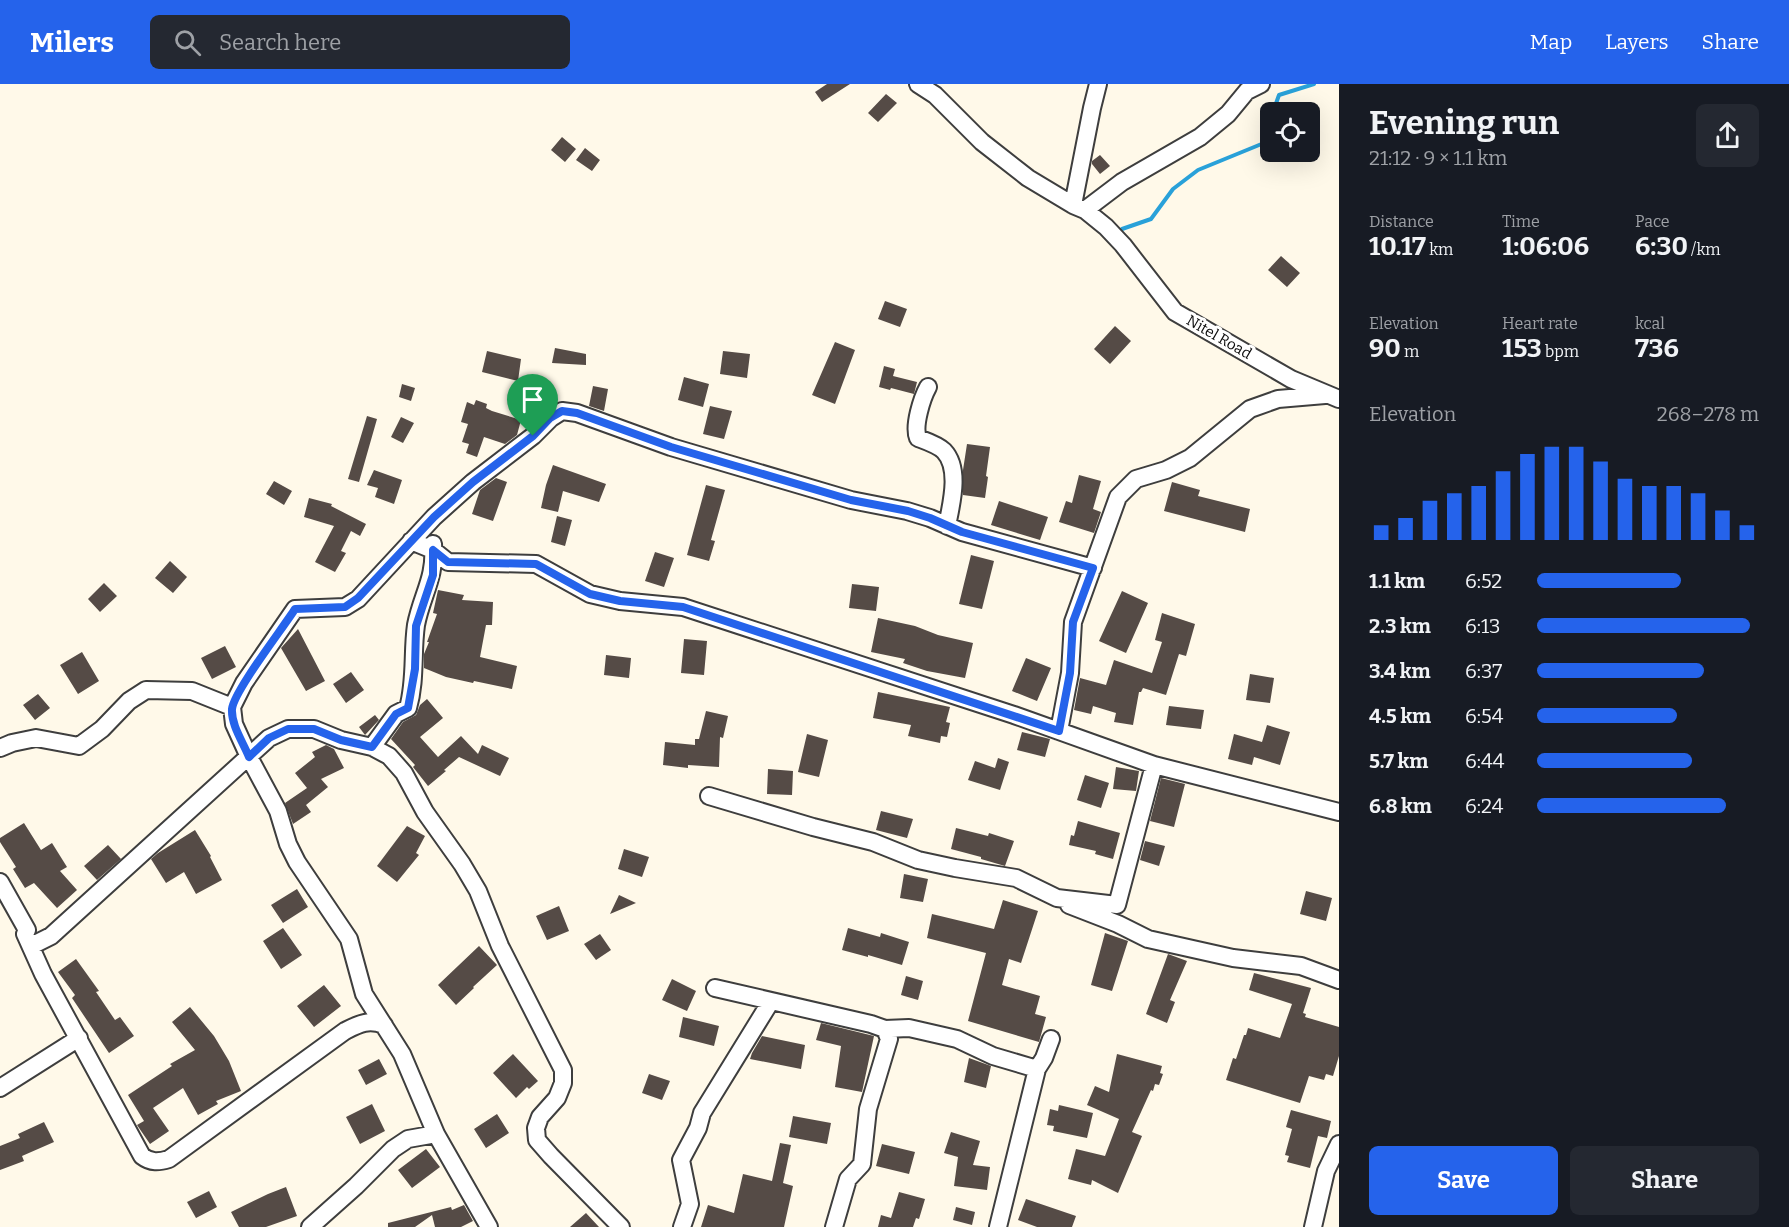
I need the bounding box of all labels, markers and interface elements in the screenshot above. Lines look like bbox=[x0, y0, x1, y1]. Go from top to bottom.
search box bbox=[150, 15, 570, 69]
text: Milers bbox=[30, 26, 114, 59]
icon: search bbox=[171, 26, 204, 59]
text: Search here bbox=[219, 29, 341, 56]
text: Map bbox=[1530, 29, 1572, 55]
text: Layers bbox=[1605, 29, 1669, 55]
text: Share bbox=[1702, 29, 1759, 55]
map controls bbox=[1260, 102, 1320, 162]
button: locate bbox=[1260, 102, 1320, 162]
text: Evening run bbox=[1369, 103, 1559, 143]
button: share bbox=[1696, 104, 1759, 167]
text: 21:12 · 9 × 1.1 km bbox=[1369, 146, 1507, 170]
text: Distance bbox=[1369, 212, 1434, 231]
text: Time bbox=[1502, 212, 1540, 231]
text: Pace bbox=[1635, 212, 1670, 231]
text: 10.17 bbox=[1369, 231, 1426, 262]
text: 1:06:06 bbox=[1502, 231, 1589, 262]
text: 6:30 bbox=[1635, 231, 1688, 262]
text: km bbox=[1426, 240, 1453, 259]
text: /km bbox=[1688, 240, 1720, 259]
street label: Nitel Road bbox=[1183, 311, 1255, 363]
text: Elevation bbox=[1369, 314, 1439, 333]
text: Heart rate bbox=[1502, 314, 1578, 333]
text: kcal bbox=[1635, 314, 1665, 333]
text: 90 bbox=[1369, 333, 1401, 364]
text: 153 bbox=[1502, 333, 1542, 364]
text: 736 bbox=[1635, 333, 1679, 364]
text: m bbox=[1401, 342, 1419, 361]
text: bpm bbox=[1542, 342, 1579, 361]
pin bbox=[507, 374, 558, 436]
icon: arrive bbox=[516, 383, 549, 416]
text: Elevation bbox=[1369, 402, 1456, 426]
text: 268–278 m bbox=[1657, 402, 1759, 426]
text: 1.1 km bbox=[1369, 569, 1425, 593]
text: 6:52 bbox=[1465, 569, 1502, 593]
text: 2.3 km bbox=[1369, 614, 1431, 638]
text: 6:13 bbox=[1465, 614, 1500, 638]
text: 3.4 km bbox=[1369, 659, 1431, 683]
text: 6:37 bbox=[1465, 659, 1502, 683]
text: 4.5 km bbox=[1369, 704, 1431, 728]
text: 6:54 bbox=[1465, 704, 1503, 728]
text: 5.7 km bbox=[1369, 749, 1428, 773]
text: 6:44 bbox=[1465, 749, 1504, 773]
text: 6.8 km bbox=[1369, 794, 1432, 818]
text: 6:24 bbox=[1465, 794, 1504, 818]
button: Save bbox=[1369, 1146, 1558, 1215]
button: Share bbox=[1570, 1146, 1759, 1215]

